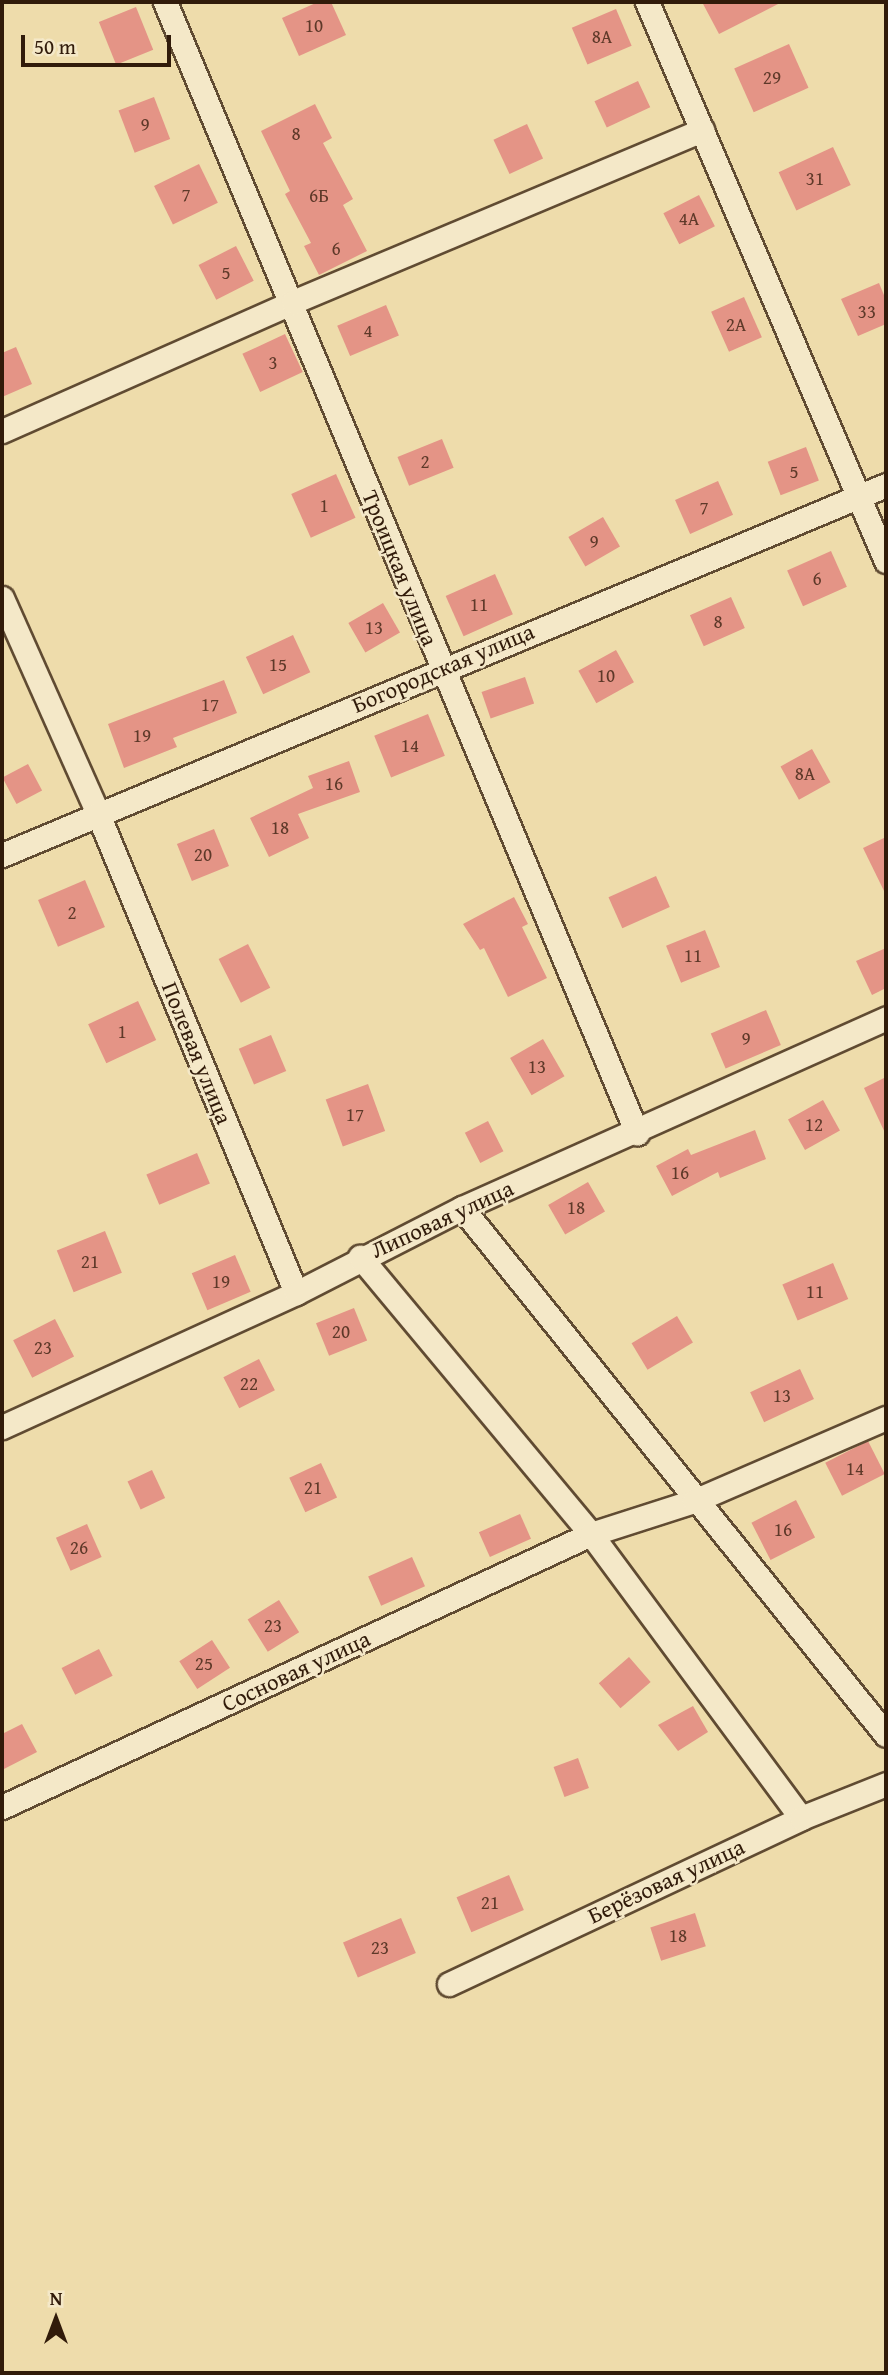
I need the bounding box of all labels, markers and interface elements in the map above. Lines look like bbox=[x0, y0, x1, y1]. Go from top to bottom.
house number: 10 bbox=[305, 15, 323, 37]
scale bar bbox=[24, 21, 175, 65]
house number: 8А bbox=[592, 26, 612, 48]
text: 50 m bbox=[34, 31, 76, 62]
house number: 29 bbox=[763, 67, 781, 89]
house number: 9 bbox=[140, 114, 150, 136]
house number: 8 bbox=[291, 123, 301, 145]
house number: 31 bbox=[806, 168, 824, 190]
house number: 7 bbox=[181, 184, 191, 206]
house number: 6Б bbox=[309, 185, 329, 207]
house number: 4А bbox=[679, 208, 699, 230]
house number: 6 bbox=[331, 238, 341, 260]
house number: 5 bbox=[221, 262, 231, 284]
house number: 33 bbox=[858, 301, 876, 323]
house number: 2А bbox=[726, 314, 746, 336]
house number: 4 bbox=[363, 320, 373, 342]
house number: 3 bbox=[268, 352, 278, 374]
house number: 2 bbox=[420, 451, 430, 473]
house number: 5 bbox=[789, 461, 799, 483]
street label: Троицкая улица bbox=[356, 486, 444, 650]
house number: 1 bbox=[319, 495, 329, 517]
house number: 7 bbox=[699, 497, 709, 519]
house number: 9 bbox=[589, 531, 599, 553]
house number: 6 bbox=[812, 568, 822, 590]
house number: 11 bbox=[470, 594, 488, 616]
house number: 8 bbox=[713, 611, 723, 633]
street label: Богородская улица bbox=[348, 617, 538, 719]
house number: 13 bbox=[365, 617, 383, 639]
house number: 15 bbox=[269, 654, 287, 676]
house number: 10 bbox=[597, 665, 615, 687]
house number: 17 bbox=[201, 694, 219, 716]
house number: 19 bbox=[133, 725, 151, 747]
house number: 14 bbox=[401, 735, 419, 757]
house number: 8А bbox=[795, 763, 815, 785]
house number: 16 bbox=[325, 773, 343, 795]
house number: 18 bbox=[271, 817, 289, 839]
house number: 20 bbox=[194, 844, 212, 866]
house number: 2 bbox=[67, 902, 77, 924]
house number: 11 bbox=[684, 945, 702, 967]
street label: Полевая улица bbox=[156, 978, 238, 1128]
house number: 1 bbox=[117, 1021, 127, 1043]
house number: 9 bbox=[741, 1028, 751, 1050]
house number: 13 bbox=[528, 1056, 546, 1078]
house number: 17 bbox=[346, 1104, 364, 1126]
house number: 12 bbox=[805, 1114, 823, 1136]
house number: 16 bbox=[671, 1162, 689, 1184]
street label: Липовая улица bbox=[366, 1174, 518, 1264]
house number: 18 bbox=[567, 1197, 585, 1219]
house number: 21 bbox=[81, 1251, 99, 1273]
house number: 19 bbox=[212, 1271, 230, 1293]
house number: 11 bbox=[806, 1281, 824, 1303]
house number: 20 bbox=[332, 1321, 350, 1343]
house number: 23 bbox=[34, 1337, 52, 1359]
house number: 22 bbox=[240, 1373, 258, 1395]
house number: 13 bbox=[773, 1385, 791, 1407]
house number: 14 bbox=[846, 1458, 864, 1480]
house number: 21 bbox=[304, 1477, 322, 1499]
house number: 16 bbox=[774, 1519, 792, 1541]
house number: 26 bbox=[70, 1537, 88, 1559]
house number: 23 bbox=[264, 1615, 282, 1637]
street label: Сосновая улица bbox=[217, 1625, 375, 1717]
house number: 25 bbox=[195, 1653, 213, 1675]
street label: Берёзовая улица bbox=[583, 1833, 749, 1929]
house number: 21 bbox=[481, 1892, 499, 1914]
house number: 18 bbox=[669, 1925, 687, 1947]
house number: 23 bbox=[371, 1937, 389, 1959]
north arrow bbox=[21, 2284, 91, 2354]
text: N bbox=[50, 2284, 62, 2312]

